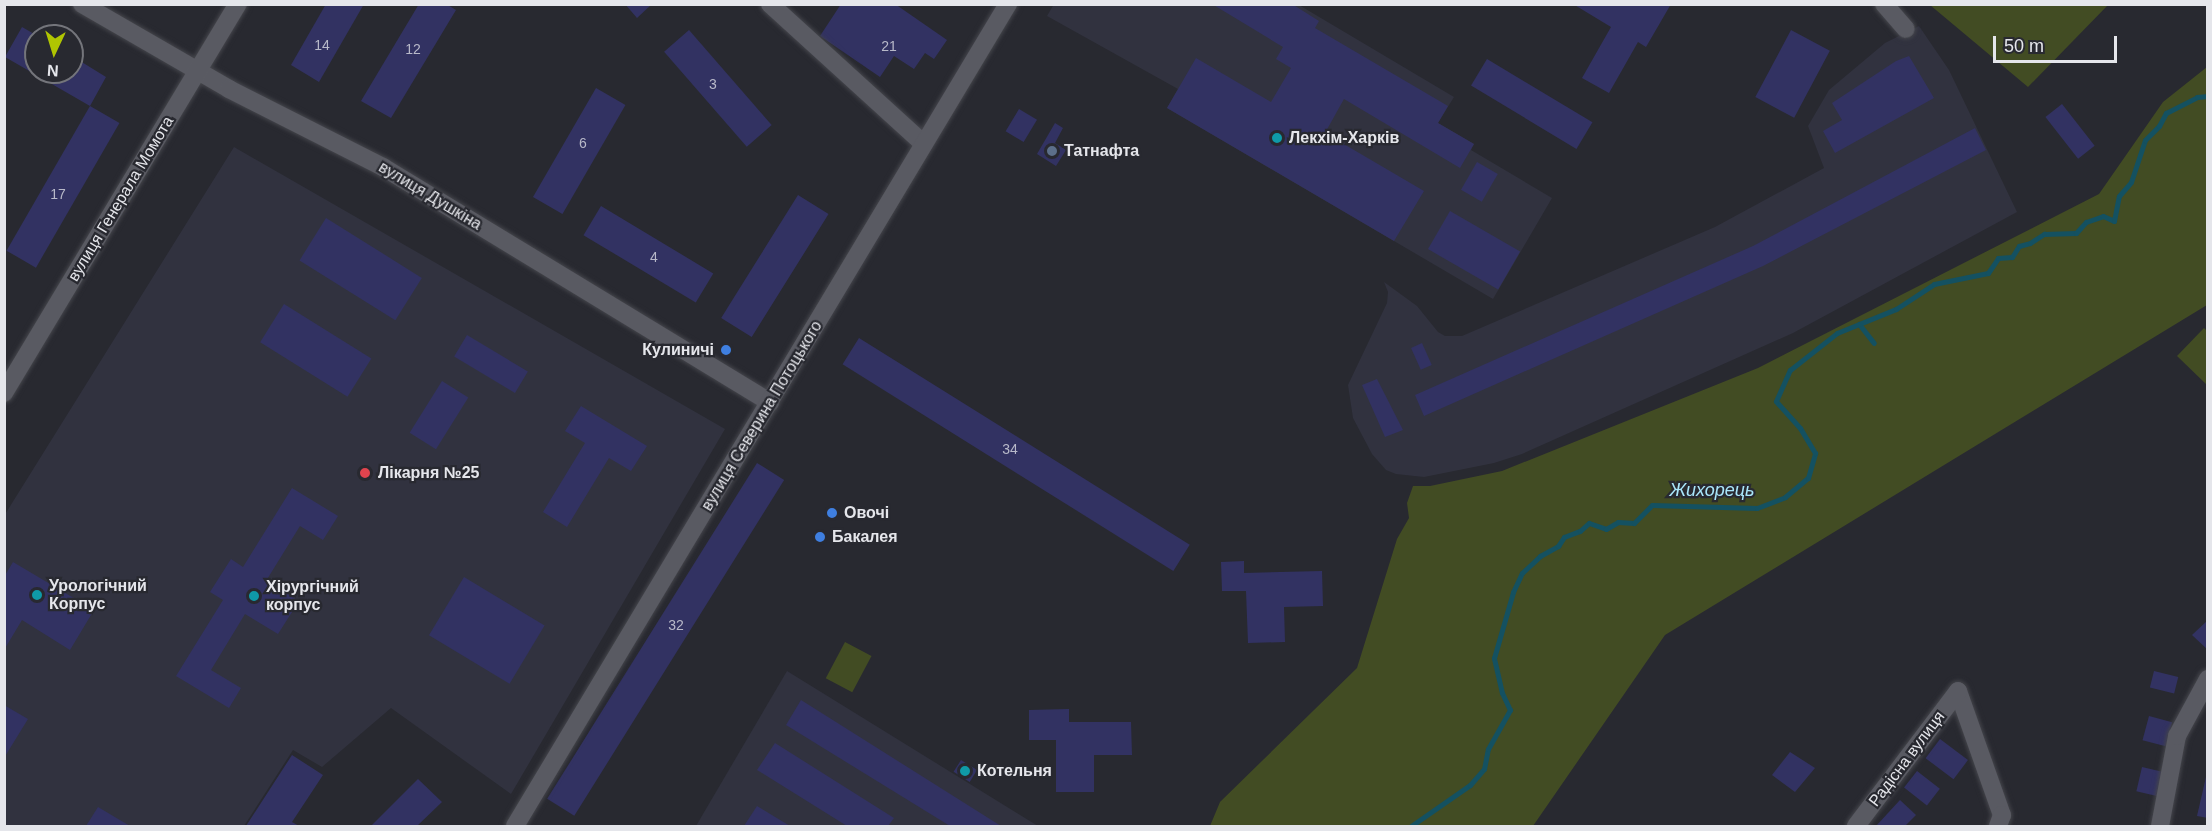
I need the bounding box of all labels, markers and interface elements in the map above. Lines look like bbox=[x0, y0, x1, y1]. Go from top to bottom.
north arrow bbox=[24, 24, 84, 84]
scale bar bbox=[1996, 24, 2120, 62]
text: 50 m bbox=[2004, 36, 2044, 56]
house number: 14 bbox=[314, 37, 330, 53]
house number: 21 bbox=[881, 38, 897, 54]
house number: 12 bbox=[405, 41, 421, 57]
text: N bbox=[46, 62, 59, 79]
house number: 3 bbox=[709, 76, 717, 92]
street label: вулиця Генерала Момота bbox=[64, 113, 178, 285]
place label: Лекхім-Харків bbox=[1289, 128, 1399, 148]
marker: Лекхім-Харків bbox=[1270, 131, 1284, 145]
house number: 6 bbox=[579, 135, 587, 151]
place label: Татнафта bbox=[1064, 141, 1139, 161]
marker: Татнафта bbox=[1045, 144, 1059, 158]
street label: вулиця Душкіна bbox=[375, 158, 485, 234]
house number: 17 bbox=[50, 186, 66, 202]
house number: 4 bbox=[650, 249, 658, 265]
street label: вулиця Северина Потоцького bbox=[698, 318, 826, 514]
place label: Кулиничі bbox=[642, 340, 714, 360]
marker: Кулиничі bbox=[719, 343, 733, 357]
house number: 34 bbox=[1002, 441, 1018, 457]
place label: Лікарня №25 bbox=[378, 463, 479, 483]
marker: Лікарня №25 bbox=[356, 464, 374, 482]
water label: Жихорець bbox=[1669, 479, 1755, 501]
place label: Овочі bbox=[844, 503, 889, 523]
marker: Овочі bbox=[825, 506, 839, 520]
place label: Бакалея bbox=[832, 527, 897, 547]
marker: Бакалея bbox=[813, 530, 827, 544]
place label: Урологічний Корпус bbox=[49, 576, 147, 614]
place label: Хірургічний корпус bbox=[266, 577, 359, 615]
marker: Урологічний Корпус bbox=[30, 588, 44, 602]
marker: Хірургічний корпус bbox=[247, 589, 261, 603]
house number: 32 bbox=[668, 617, 684, 633]
street label: Радісна вулиця bbox=[1865, 708, 1949, 810]
place label: Котельня bbox=[977, 761, 1052, 781]
marker: Котельня bbox=[958, 764, 972, 778]

